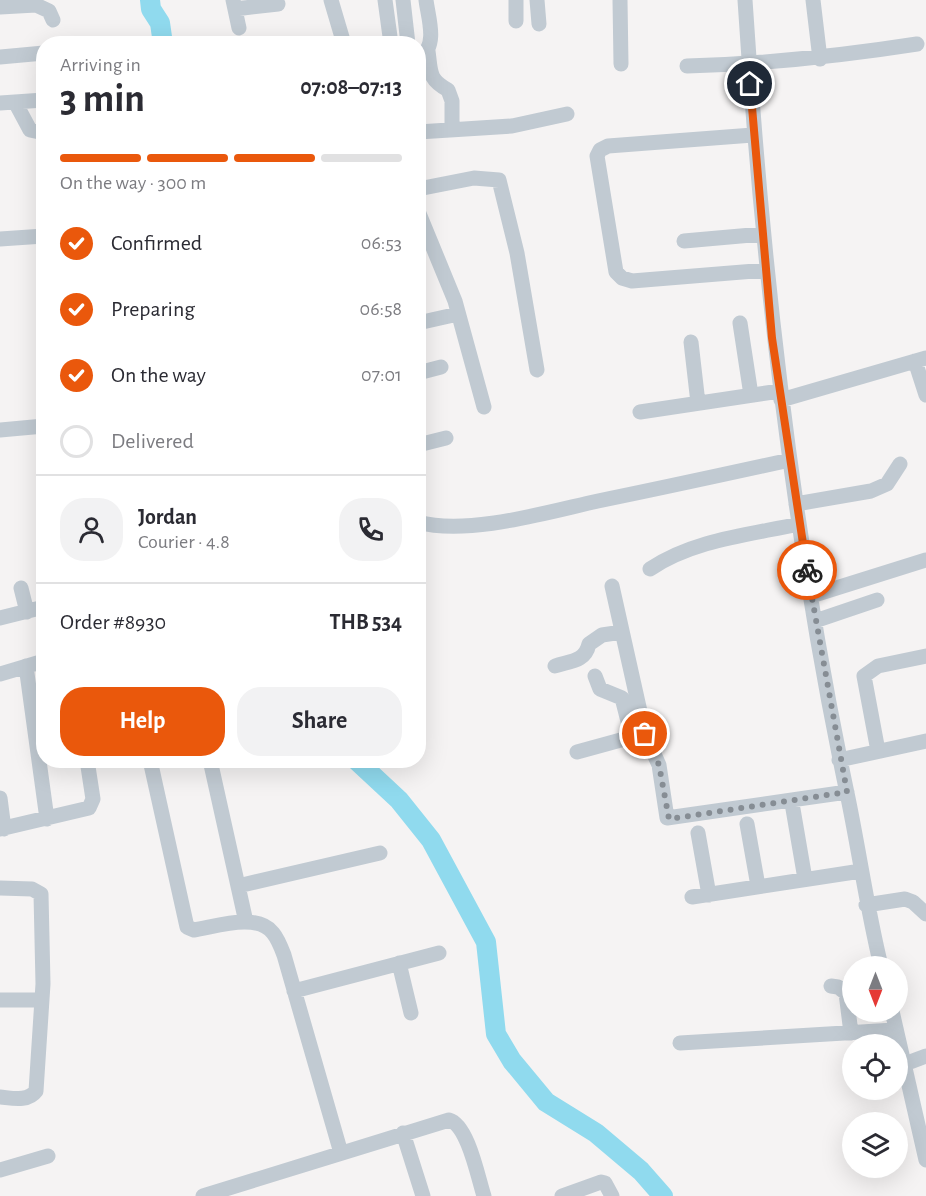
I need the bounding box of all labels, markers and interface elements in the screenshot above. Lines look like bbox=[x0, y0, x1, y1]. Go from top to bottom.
text: Arriving in bbox=[60, 55, 141, 75]
pin bbox=[724, 58, 775, 109]
icon: home bbox=[733, 67, 766, 100]
text: 07:08–07:13 bbox=[300, 76, 402, 98]
text: 3 min bbox=[60, 80, 145, 119]
text: On the way · 300 m bbox=[60, 173, 206, 193]
icon: check bbox=[60, 227, 93, 260]
text: Confirmed bbox=[111, 232, 202, 254]
text: 06:53 bbox=[361, 233, 402, 253]
icon: check bbox=[60, 293, 93, 326]
text: Preparing bbox=[111, 298, 195, 320]
text: 06:58 bbox=[360, 299, 402, 319]
icon: check bbox=[60, 359, 93, 392]
text: On the way bbox=[111, 364, 206, 386]
text: 07:01 bbox=[361, 365, 402, 385]
text: Delivered bbox=[111, 430, 194, 452]
button: person bbox=[60, 498, 123, 561]
button: phone bbox=[339, 498, 402, 561]
text: Jordan bbox=[138, 506, 197, 528]
text: Courier · 4.8 bbox=[138, 532, 230, 552]
courier bbox=[777, 540, 837, 600]
icon: bike bbox=[791, 554, 824, 587]
text: Order #8930 bbox=[60, 611, 166, 633]
text: THB 534 bbox=[330, 611, 402, 633]
button: Help bbox=[60, 687, 225, 756]
button: Share bbox=[237, 687, 402, 756]
pin bbox=[619, 708, 670, 759]
icon: bag bbox=[628, 717, 661, 750]
north arrow bbox=[842, 956, 908, 1022]
map controls bbox=[842, 956, 908, 1178]
button: locate bbox=[842, 1034, 908, 1100]
button: layers bbox=[842, 1112, 908, 1178]

